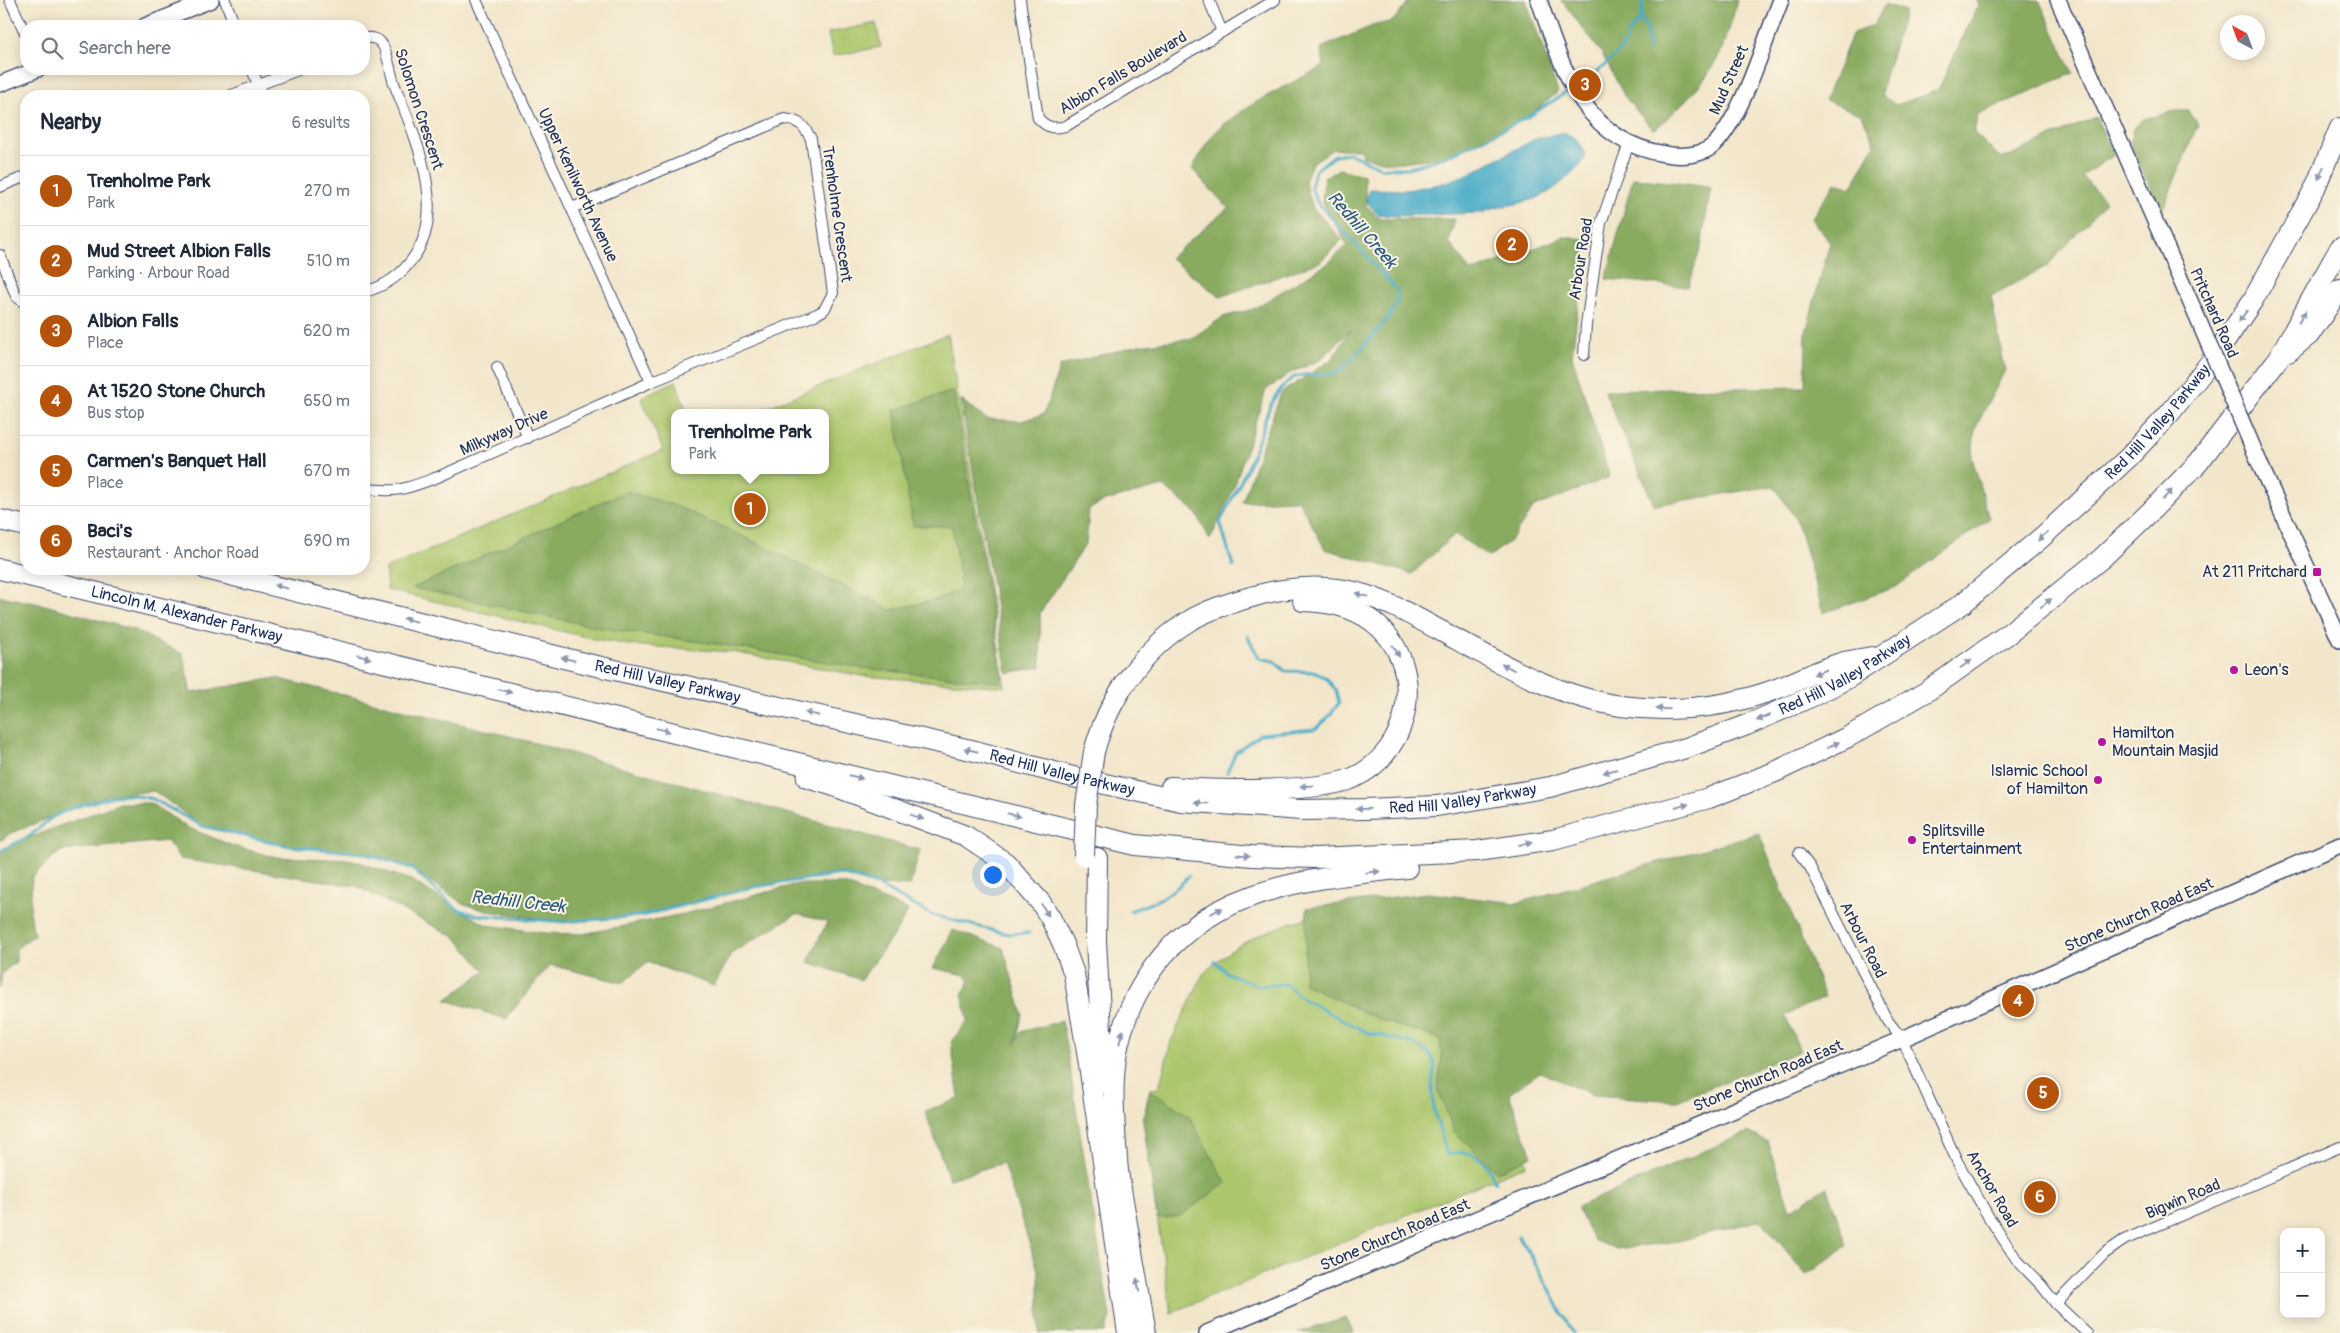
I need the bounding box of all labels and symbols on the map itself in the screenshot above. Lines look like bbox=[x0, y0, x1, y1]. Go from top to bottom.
north arrow bbox=[2220, 15, 2265, 60]
street label: Albion Falls Boulevard bbox=[1055, 27, 1191, 119]
street label: Mud Street bbox=[1705, 42, 1753, 118]
street label: Solomon Crescent bbox=[390, 46, 448, 173]
pin: 3 bbox=[1569, 66, 1601, 104]
street label: Upper Kenilworth Avenue bbox=[534, 105, 622, 265]
street label: Trenholme Crescent bbox=[818, 145, 857, 284]
one-way arrow bbox=[2317, 166, 2325, 181]
water label: Redhill Creek bbox=[1322, 187, 1403, 274]
street label: Arbour Road bbox=[1565, 216, 1597, 302]
pin: 2 bbox=[1496, 226, 1528, 264]
street label: Pritchard Road bbox=[2185, 265, 2243, 361]
one-way arrow bbox=[2238, 309, 2248, 322]
one-way arrow bbox=[2298, 311, 2307, 324]
street label: Red Hill Valley Parkway bbox=[2101, 360, 2215, 484]
street label: Milkyway Drive bbox=[457, 404, 551, 460]
one-way arrow bbox=[2161, 489, 2173, 501]
pin: 1 bbox=[734, 490, 766, 528]
one-way arrow bbox=[2038, 530, 2050, 542]
place label: At 211 Pritchard bbox=[2202, 562, 2307, 582]
marker: At 211 Pritchard bbox=[2311, 566, 2323, 578]
street label: Lincoln M. Alexander Parkway bbox=[89, 581, 284, 647]
one-way arrow bbox=[273, 583, 288, 591]
one-way arrow bbox=[1355, 590, 1370, 598]
one-way arrow bbox=[2039, 598, 2052, 609]
one-way arrow bbox=[402, 616, 417, 624]
street label: Red Hill Valley Parkway bbox=[1776, 630, 1915, 720]
one-way arrow bbox=[1392, 644, 1400, 659]
one-way arrow bbox=[356, 653, 371, 661]
one-way arrow bbox=[560, 655, 575, 663]
street label: Red Hill Valley Parkway bbox=[593, 656, 742, 708]
one-way arrow bbox=[1959, 659, 1973, 669]
place label: Leon's bbox=[2244, 660, 2289, 680]
one-way arrow bbox=[1501, 663, 1515, 671]
marker: Leon's bbox=[2228, 664, 2240, 676]
one-way arrow bbox=[1813, 668, 1827, 676]
one-way arrow bbox=[497, 688, 512, 696]
one-way arrow bbox=[1655, 704, 1671, 712]
one-way arrow bbox=[805, 710, 820, 718]
one-way arrow bbox=[1756, 715, 1770, 723]
place label: Hamilton Mountain Masjid bbox=[2112, 723, 2219, 761]
one-way arrow bbox=[655, 726, 670, 734]
marker: Hamilton Mountain Masjid bbox=[2096, 736, 2108, 748]
one-way arrow bbox=[1826, 740, 1840, 748]
street label: Red Hill Valley Parkway bbox=[987, 745, 1136, 800]
one-way arrow bbox=[963, 746, 978, 754]
place label: Islamic School of Hamilton bbox=[1990, 761, 2088, 799]
one-way arrow bbox=[1602, 767, 1617, 775]
one-way arrow bbox=[849, 773, 864, 781]
marker: Islamic School of Hamilton bbox=[2092, 774, 2104, 786]
street label: Red Hill Valley Parkway bbox=[1389, 779, 1538, 818]
one-way arrow bbox=[1299, 782, 1315, 790]
one-way arrow bbox=[1193, 798, 1209, 806]
one-way arrow bbox=[1675, 801, 1690, 809]
one-way arrow bbox=[1355, 805, 1371, 813]
one-way arrow bbox=[1007, 812, 1022, 820]
one-way arrow bbox=[910, 813, 925, 821]
place label: Splitsville Entertainment bbox=[1922, 821, 2023, 859]
marker: Splitsville Entertainment bbox=[1906, 834, 1918, 846]
one-way arrow bbox=[1517, 840, 1533, 848]
one-way arrow bbox=[1235, 851, 1251, 859]
your location bbox=[980, 862, 1006, 888]
one-way arrow bbox=[1365, 867, 1381, 875]
street label: Stone Church Road East bbox=[2061, 873, 2217, 957]
water label: Redhill Creek bbox=[470, 886, 568, 919]
street label: Arbour Road bbox=[1835, 899, 1891, 981]
one-way arrow bbox=[1041, 903, 1050, 916]
one-way arrow bbox=[1209, 907, 1223, 916]
pin: 4 bbox=[2002, 982, 2034, 1020]
one-way arrow bbox=[1117, 1030, 1125, 1045]
street label: Stone Church Road East bbox=[1690, 1035, 1846, 1117]
pin: 5 bbox=[2027, 1074, 2059, 1112]
street label: Anchor Road bbox=[1962, 1147, 2022, 1231]
street label: Bigwin Road bbox=[2143, 1174, 2223, 1224]
pin: 6 bbox=[2024, 1178, 2056, 1216]
street label: Stone Church Road East bbox=[1317, 1194, 1473, 1276]
one-way arrow bbox=[1133, 1277, 1141, 1293]

